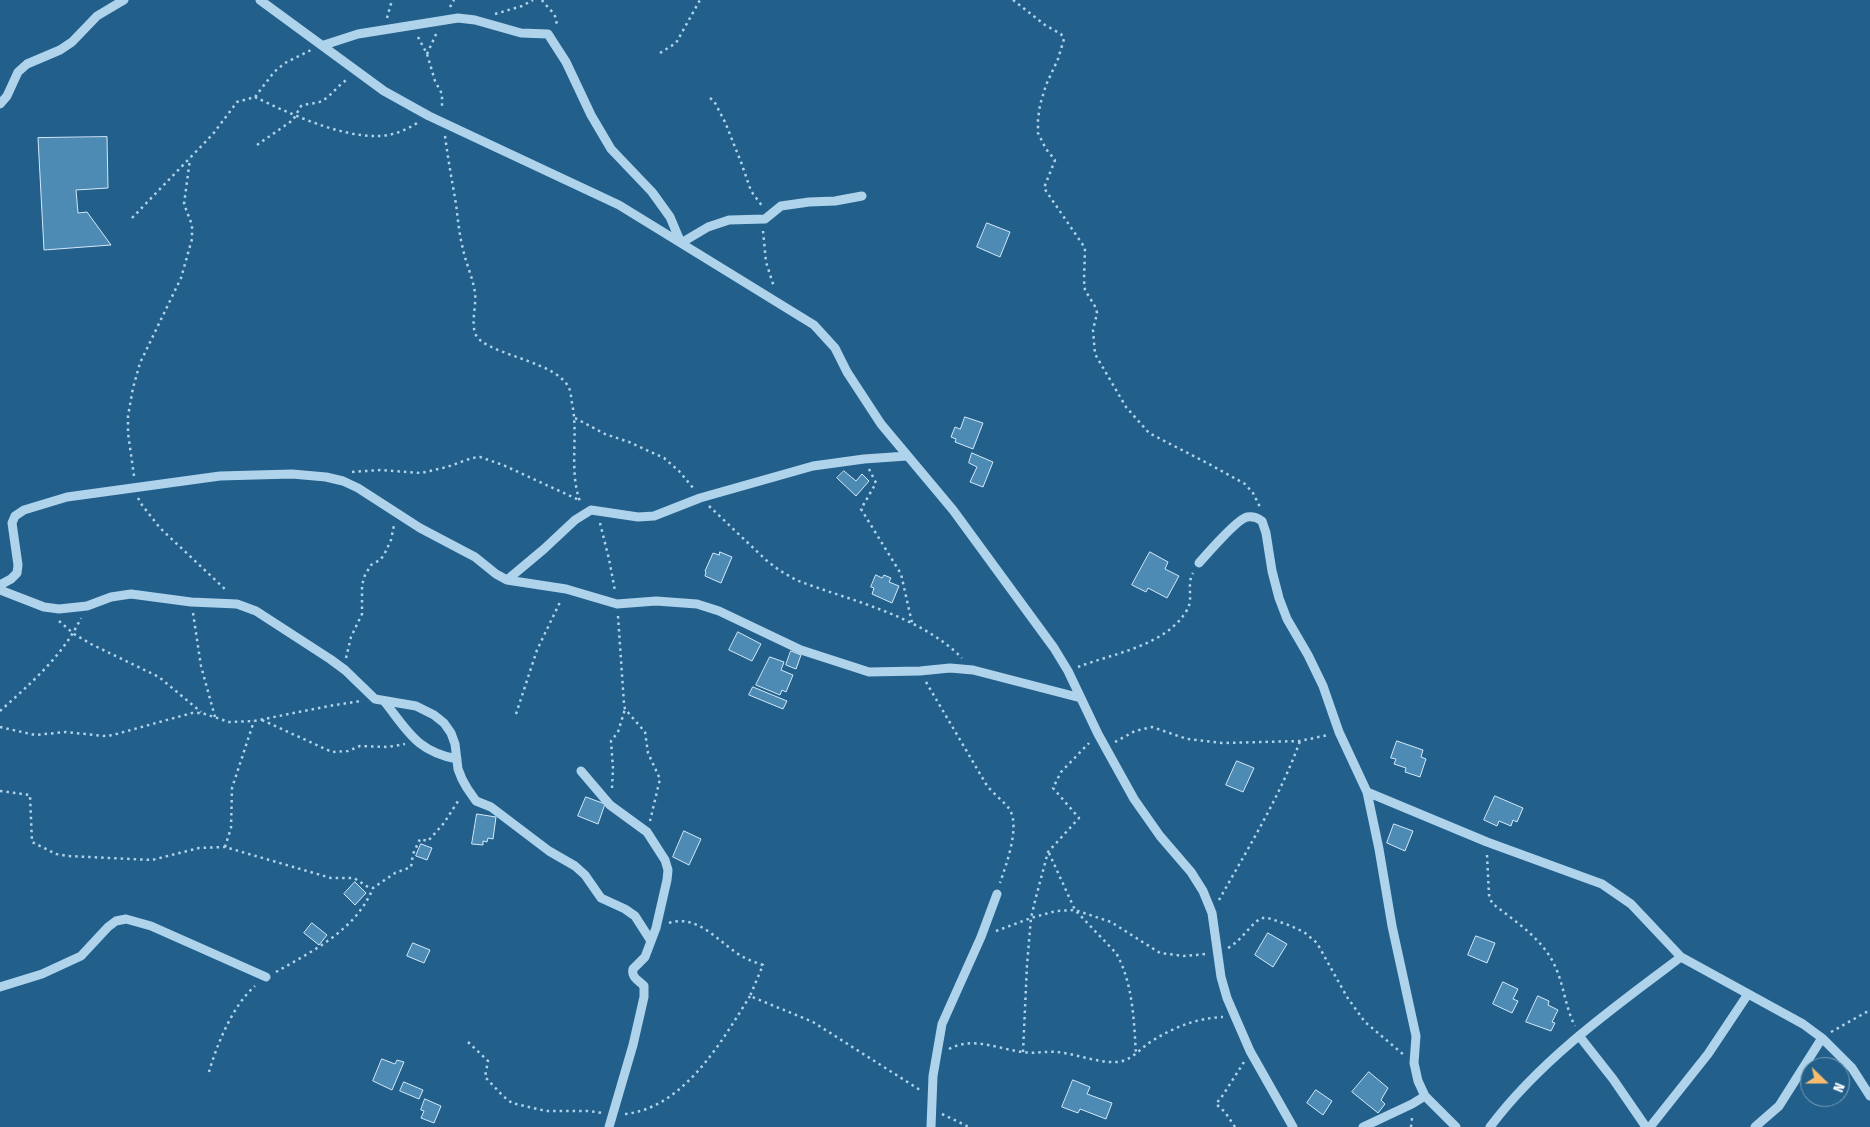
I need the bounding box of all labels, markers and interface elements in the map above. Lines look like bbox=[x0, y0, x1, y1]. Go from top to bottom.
north arrow bbox=[1800, 1057, 1850, 1107]
text: N bbox=[1829, 1080, 1848, 1094]

